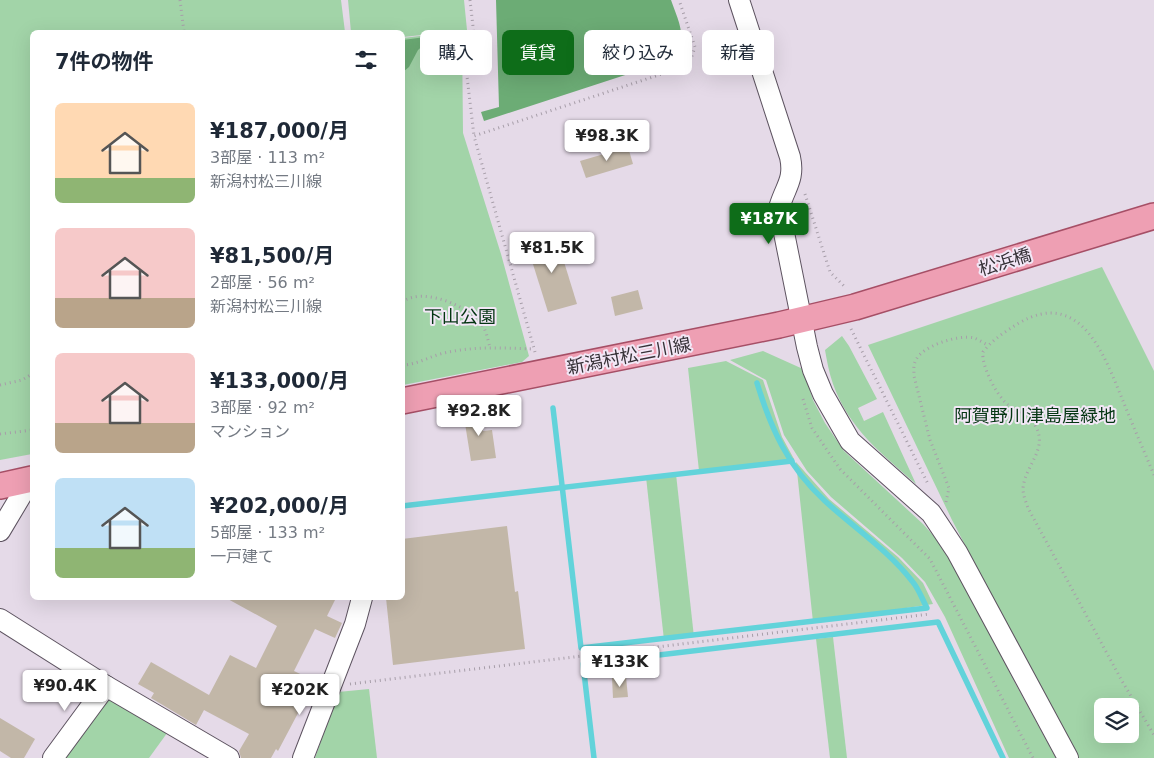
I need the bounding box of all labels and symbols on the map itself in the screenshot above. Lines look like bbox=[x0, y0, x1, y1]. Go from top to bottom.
pin: ¥98.3K bbox=[566, 120, 648, 162]
pin: ¥187K bbox=[734, 202, 804, 245]
pin: ¥81.5K bbox=[511, 232, 593, 274]
street label: 松浜橋 bbox=[976, 244, 1034, 279]
park label: 下山公園 bbox=[424, 306, 496, 327]
street label: 新潟村松三川線 bbox=[565, 333, 693, 378]
pin: ¥92.8K bbox=[438, 394, 520, 437]
park label: 阿賀野川津島屋緑地 bbox=[954, 405, 1116, 426]
pin: ¥133K bbox=[585, 646, 655, 688]
pin: ¥90.4K bbox=[24, 670, 106, 712]
pin: ¥202K bbox=[265, 674, 335, 716]

